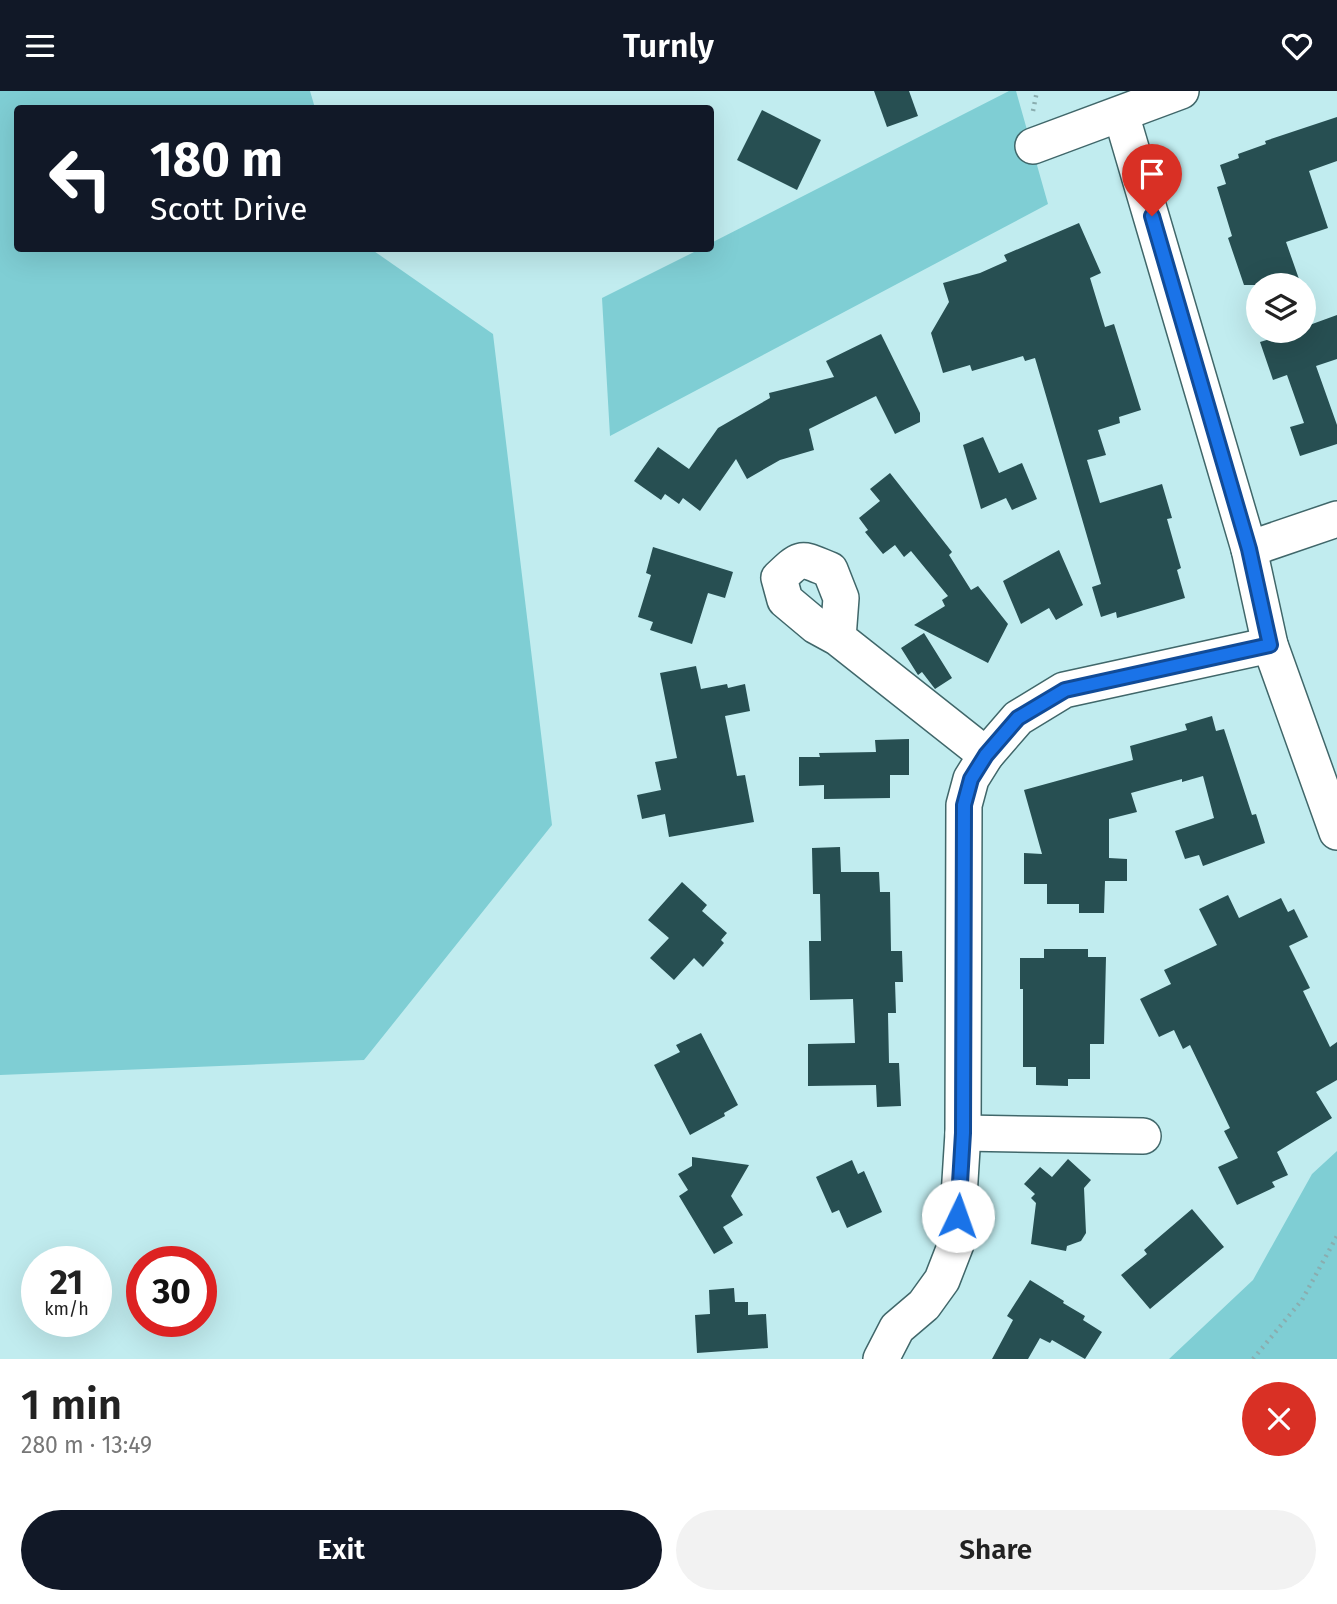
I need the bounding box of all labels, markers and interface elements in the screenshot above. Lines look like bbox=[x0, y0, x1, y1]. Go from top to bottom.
icon: menu bbox=[21, 27, 59, 65]
text: Turnly bbox=[623, 27, 714, 65]
icon: heart bbox=[1278, 27, 1316, 65]
text: 180 m bbox=[150, 130, 283, 189]
icon: left bbox=[35, 133, 126, 224]
pin bbox=[1122, 144, 1182, 216]
icon: arrive bbox=[1133, 155, 1171, 193]
text: Scott Drive bbox=[150, 190, 307, 228]
map controls bbox=[1246, 273, 1316, 343]
button: layers bbox=[1246, 273, 1316, 343]
position arrow bbox=[921, 1179, 995, 1253]
speed limit sign: 30 bbox=[126, 1246, 217, 1337]
text: 21 bbox=[50, 1261, 83, 1303]
text: km/h bbox=[44, 1298, 89, 1320]
text: 1 min bbox=[21, 1380, 122, 1430]
button: close bbox=[1242, 1382, 1316, 1456]
text: 280 m · 13:49 bbox=[21, 1431, 152, 1459]
button: Exit bbox=[21, 1510, 662, 1590]
button: Share bbox=[676, 1510, 1316, 1590]

